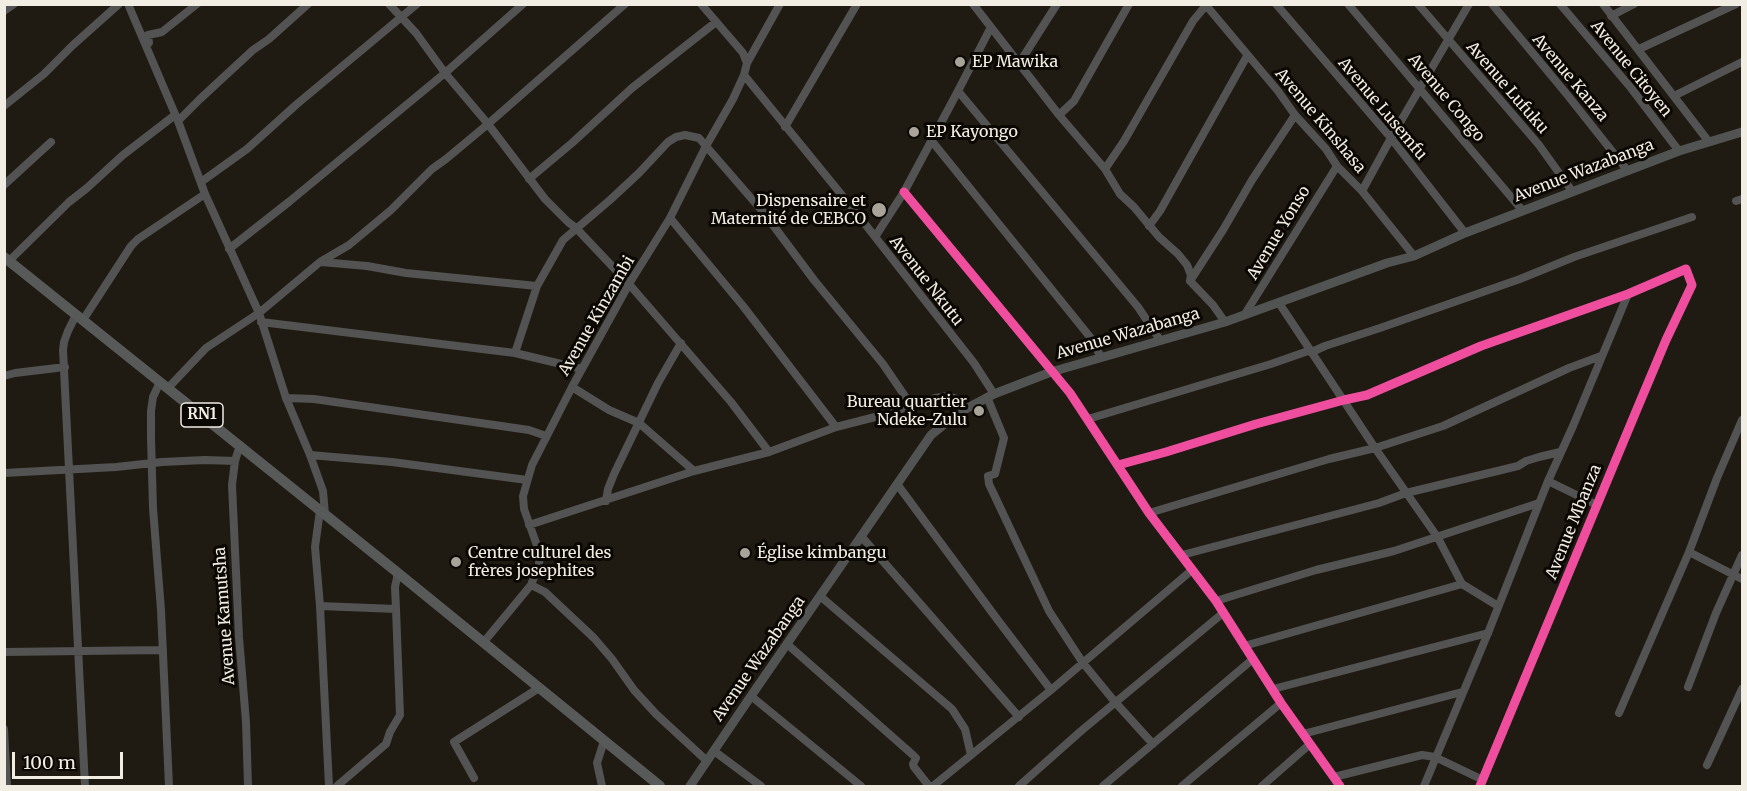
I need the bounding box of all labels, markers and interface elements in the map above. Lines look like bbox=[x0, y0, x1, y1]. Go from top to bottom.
street label: Avenue Citoyen bbox=[1586, 17, 1676, 121]
street label: Avenue Kanza bbox=[1528, 30, 1612, 126]
street label: Avenue Lufuku bbox=[1462, 38, 1552, 138]
street label: Avenue Congo bbox=[1404, 50, 1488, 146]
place label: EP Mawika bbox=[972, 52, 1058, 72]
street label: Avenue Lusemfu bbox=[1334, 54, 1430, 164]
marker: EP Mawika bbox=[953, 55, 967, 69]
street label: Avenue Kinshasa bbox=[1271, 65, 1369, 177]
place label: EP Kayongo bbox=[926, 122, 1018, 142]
marker: EP Kayongo bbox=[907, 125, 921, 139]
street label: Avenue Wazabanga bbox=[1511, 135, 1657, 207]
street label: Avenue Yonso bbox=[1243, 183, 1315, 283]
place label: Dispensaire et Maternité de CEBCO bbox=[711, 191, 866, 229]
marker: Dispensaire et Maternité de CEBCO bbox=[870, 201, 888, 219]
street label: Avenue Nkutu bbox=[885, 232, 967, 330]
street label: Avenue Kinzambi bbox=[555, 253, 639, 379]
street label: Avenue Wazabanga bbox=[1054, 304, 1202, 364]
place label: Bureau quartier Ndeke-Zulu bbox=[847, 392, 967, 430]
road number: RN1 bbox=[181, 403, 223, 427]
marker: Bureau quartier Ndeke-Zulu bbox=[972, 404, 986, 418]
street label: Avenue Mbanza bbox=[1542, 462, 1606, 582]
place label: Centre culturel des frères josephites bbox=[468, 543, 611, 581]
place label: Église kimbangu bbox=[757, 543, 887, 563]
street label: Avenue Kamutsha bbox=[211, 546, 239, 686]
marker: Église kimbangu bbox=[738, 546, 752, 560]
marker: Centre culturel des frères josephites bbox=[449, 555, 463, 569]
street label: Avenue Wazabanga bbox=[709, 593, 809, 725]
scale bar bbox=[15, 740, 126, 778]
text: 100 m bbox=[23, 751, 76, 774]

